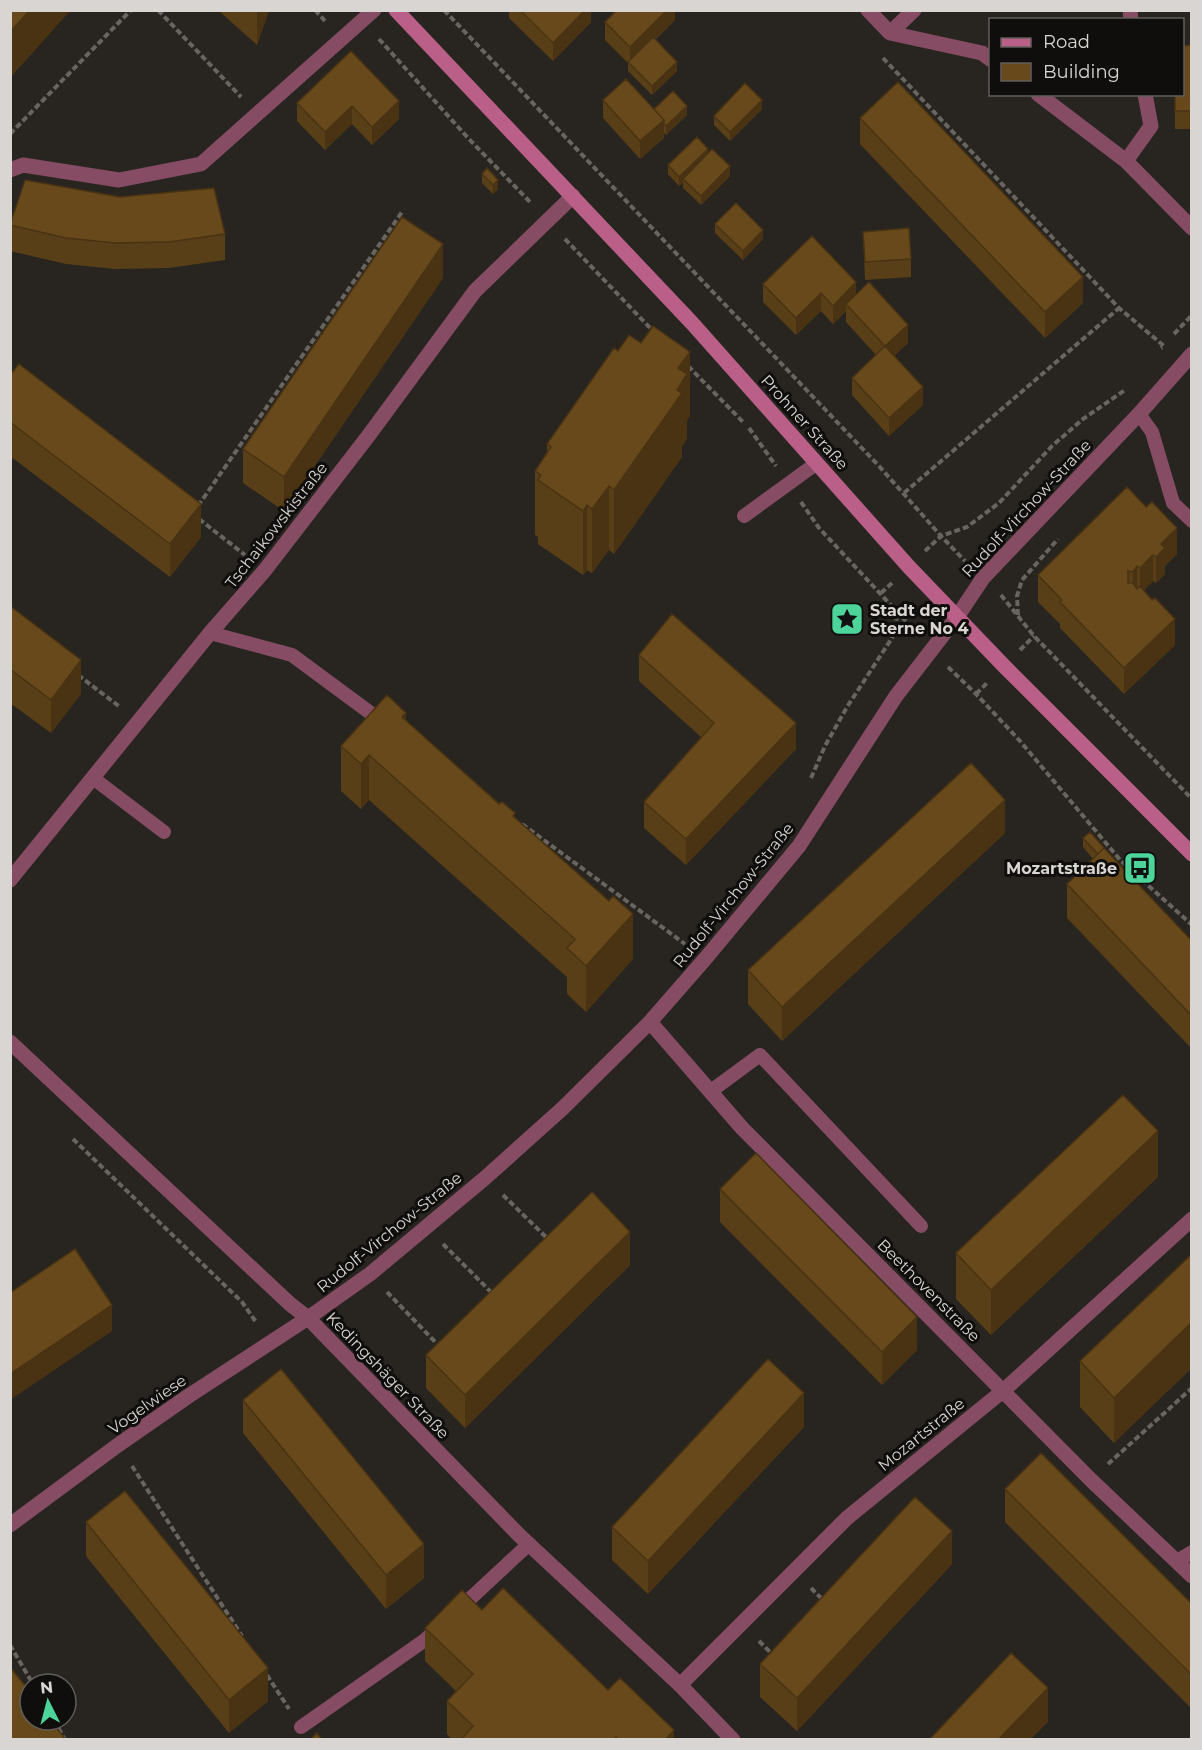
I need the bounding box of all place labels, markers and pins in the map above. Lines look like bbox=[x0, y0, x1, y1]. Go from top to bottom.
place icon: Stadt der Sterne No 4 bbox=[829, 601, 865, 637]
place label: Stadt der Sterne No 4 bbox=[870, 601, 969, 638]
bus stop icon: Mozartstraße bbox=[1122, 850, 1158, 886]
place label: Mozartstraße bbox=[1006, 859, 1117, 878]

